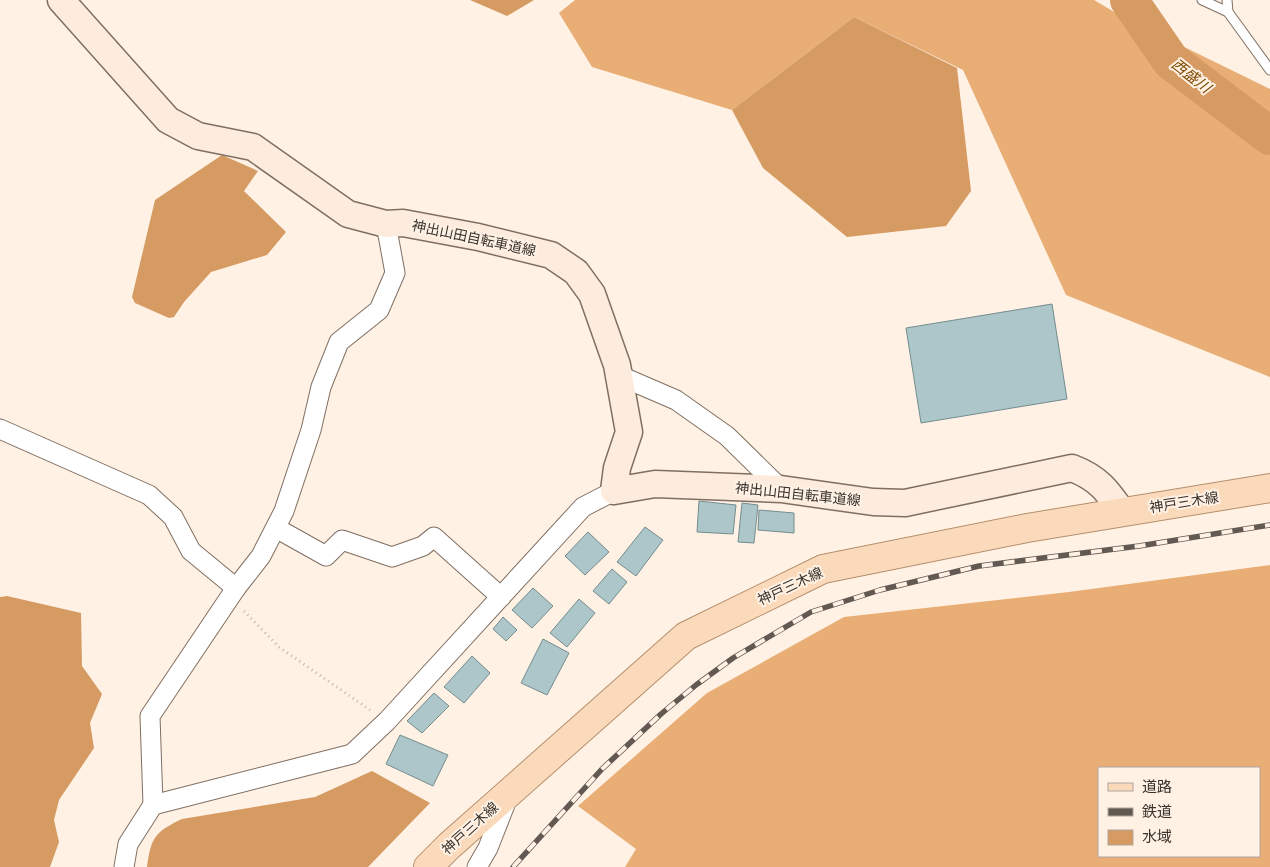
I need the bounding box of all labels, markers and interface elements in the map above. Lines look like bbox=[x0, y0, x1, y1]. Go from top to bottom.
water label: 西盛川 bbox=[1168, 55, 1216, 97]
street label: 神出山田自転車道線 bbox=[411, 217, 537, 259]
street label: 神出山田自転車道線 bbox=[735, 479, 861, 509]
street label: 神戸三木線 bbox=[1148, 489, 1220, 515]
street label: 神戸三木線 bbox=[755, 564, 825, 608]
legend bbox=[1098, 767, 1260, 857]
text: 道路 bbox=[1142, 778, 1172, 795]
street label: 神戸三木線 bbox=[439, 799, 501, 857]
text: 鉄道 bbox=[1142, 803, 1172, 820]
text: 水域 bbox=[1142, 828, 1172, 845]

